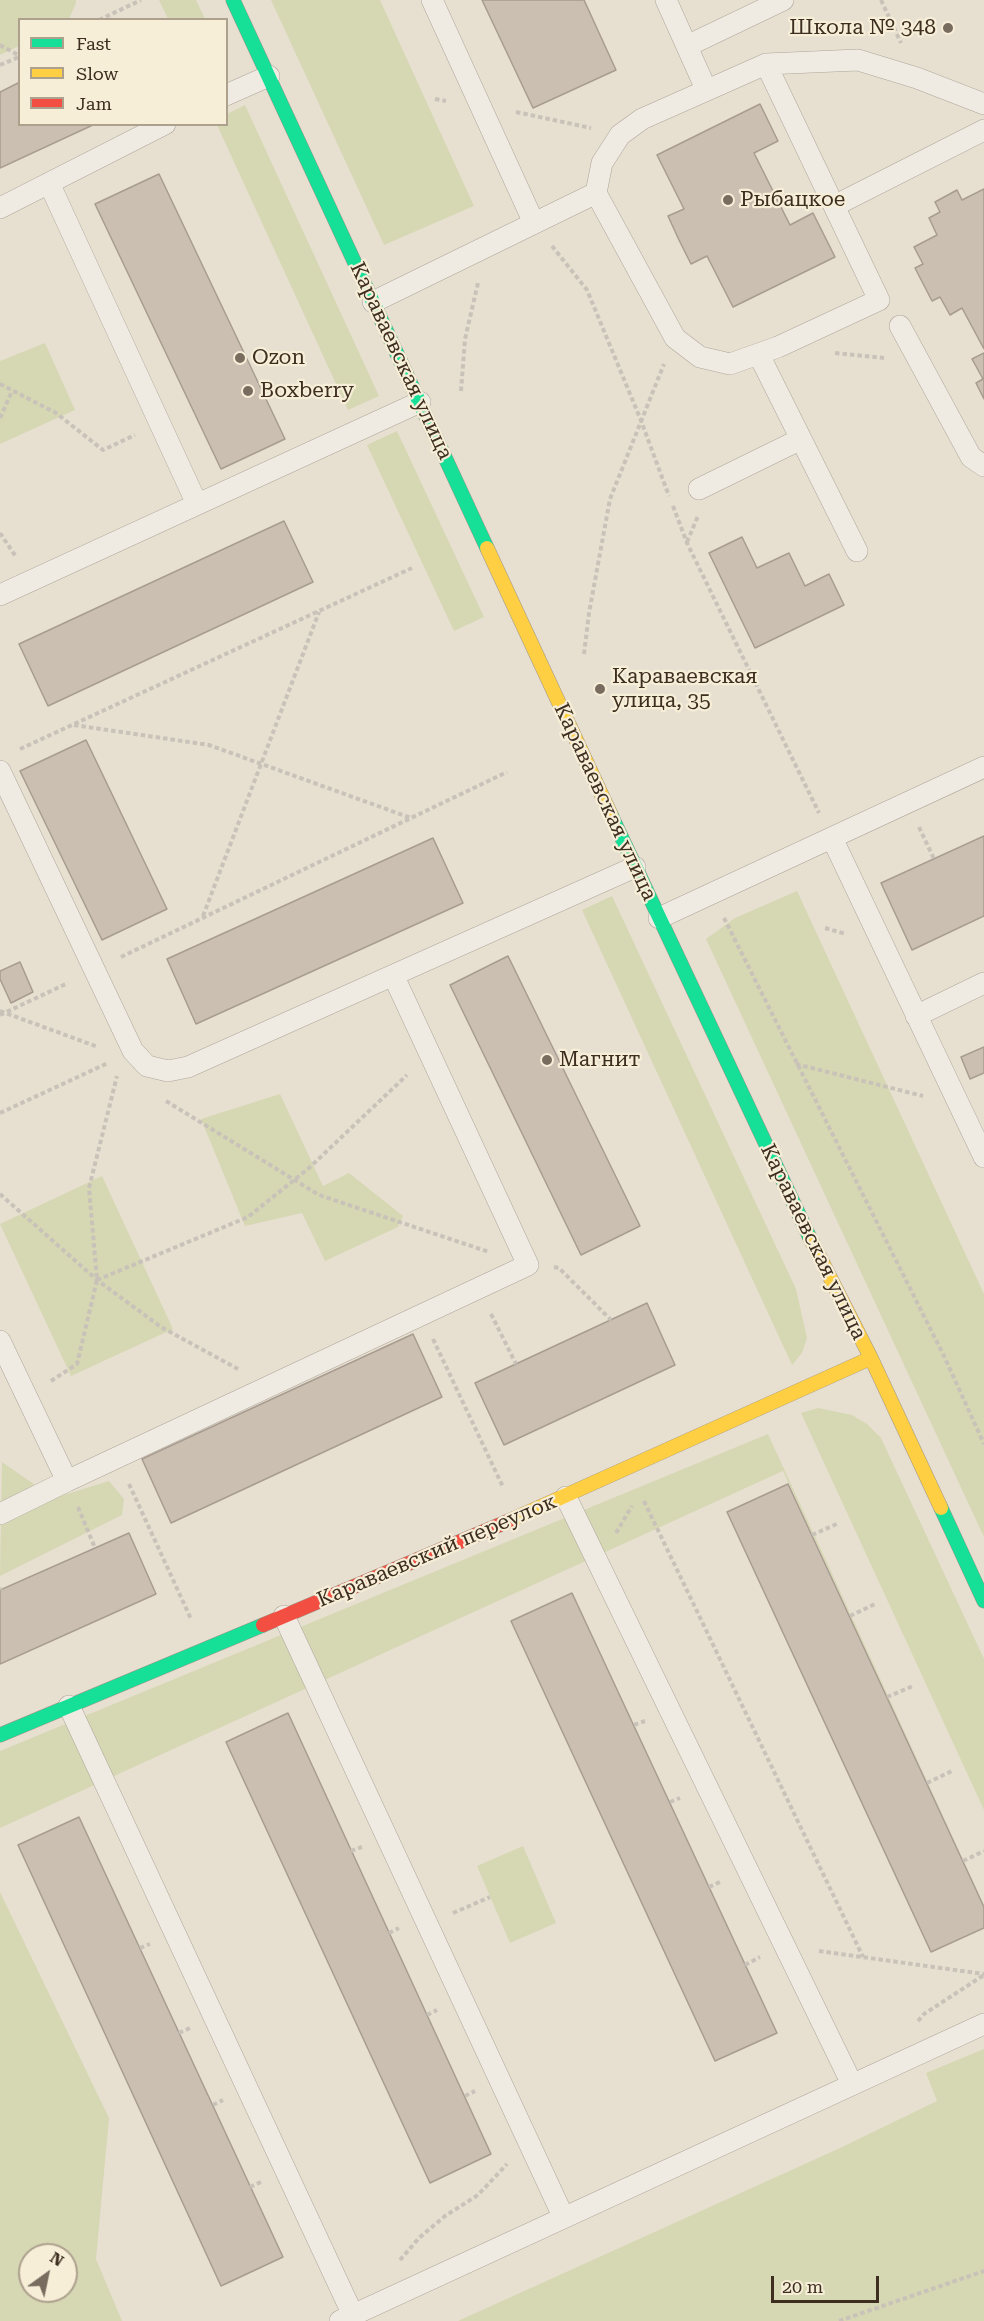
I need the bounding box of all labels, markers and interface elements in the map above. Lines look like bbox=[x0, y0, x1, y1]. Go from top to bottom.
place label: Школа № 348 bbox=[789, 15, 936, 41]
legend bbox=[18, 18, 228, 126]
marker: Школа № 348 bbox=[941, 21, 955, 35]
text: Fast bbox=[76, 33, 111, 54]
text: Slow bbox=[76, 63, 118, 84]
text: Jam bbox=[76, 93, 112, 114]
place label: Рыбацкое bbox=[740, 187, 845, 213]
marker: Рыбацкое bbox=[721, 193, 735, 207]
street label: Караваевская улица bbox=[344, 258, 458, 464]
place label: Ozon bbox=[252, 345, 305, 371]
marker: Ozon bbox=[233, 351, 247, 365]
place label: Boxberry bbox=[260, 378, 354, 404]
marker: Boxberry bbox=[241, 384, 255, 398]
place label: Караваевская улица, 35 bbox=[612, 664, 757, 714]
marker: Караваевская улица, 35 bbox=[593, 682, 607, 696]
street label: Караваевская улица bbox=[548, 699, 662, 905]
place label: Магнит bbox=[559, 1047, 641, 1073]
marker: Магнит bbox=[540, 1053, 554, 1067]
street label: Караваевская улица bbox=[755, 1140, 871, 1344]
street label: Караваевский переулок bbox=[313, 1489, 561, 1613]
north arrow bbox=[18, 2243, 78, 2303]
text: N bbox=[47, 2248, 67, 2270]
scale bar bbox=[774, 2264, 882, 2302]
text: 20 m bbox=[782, 2276, 823, 2297]

